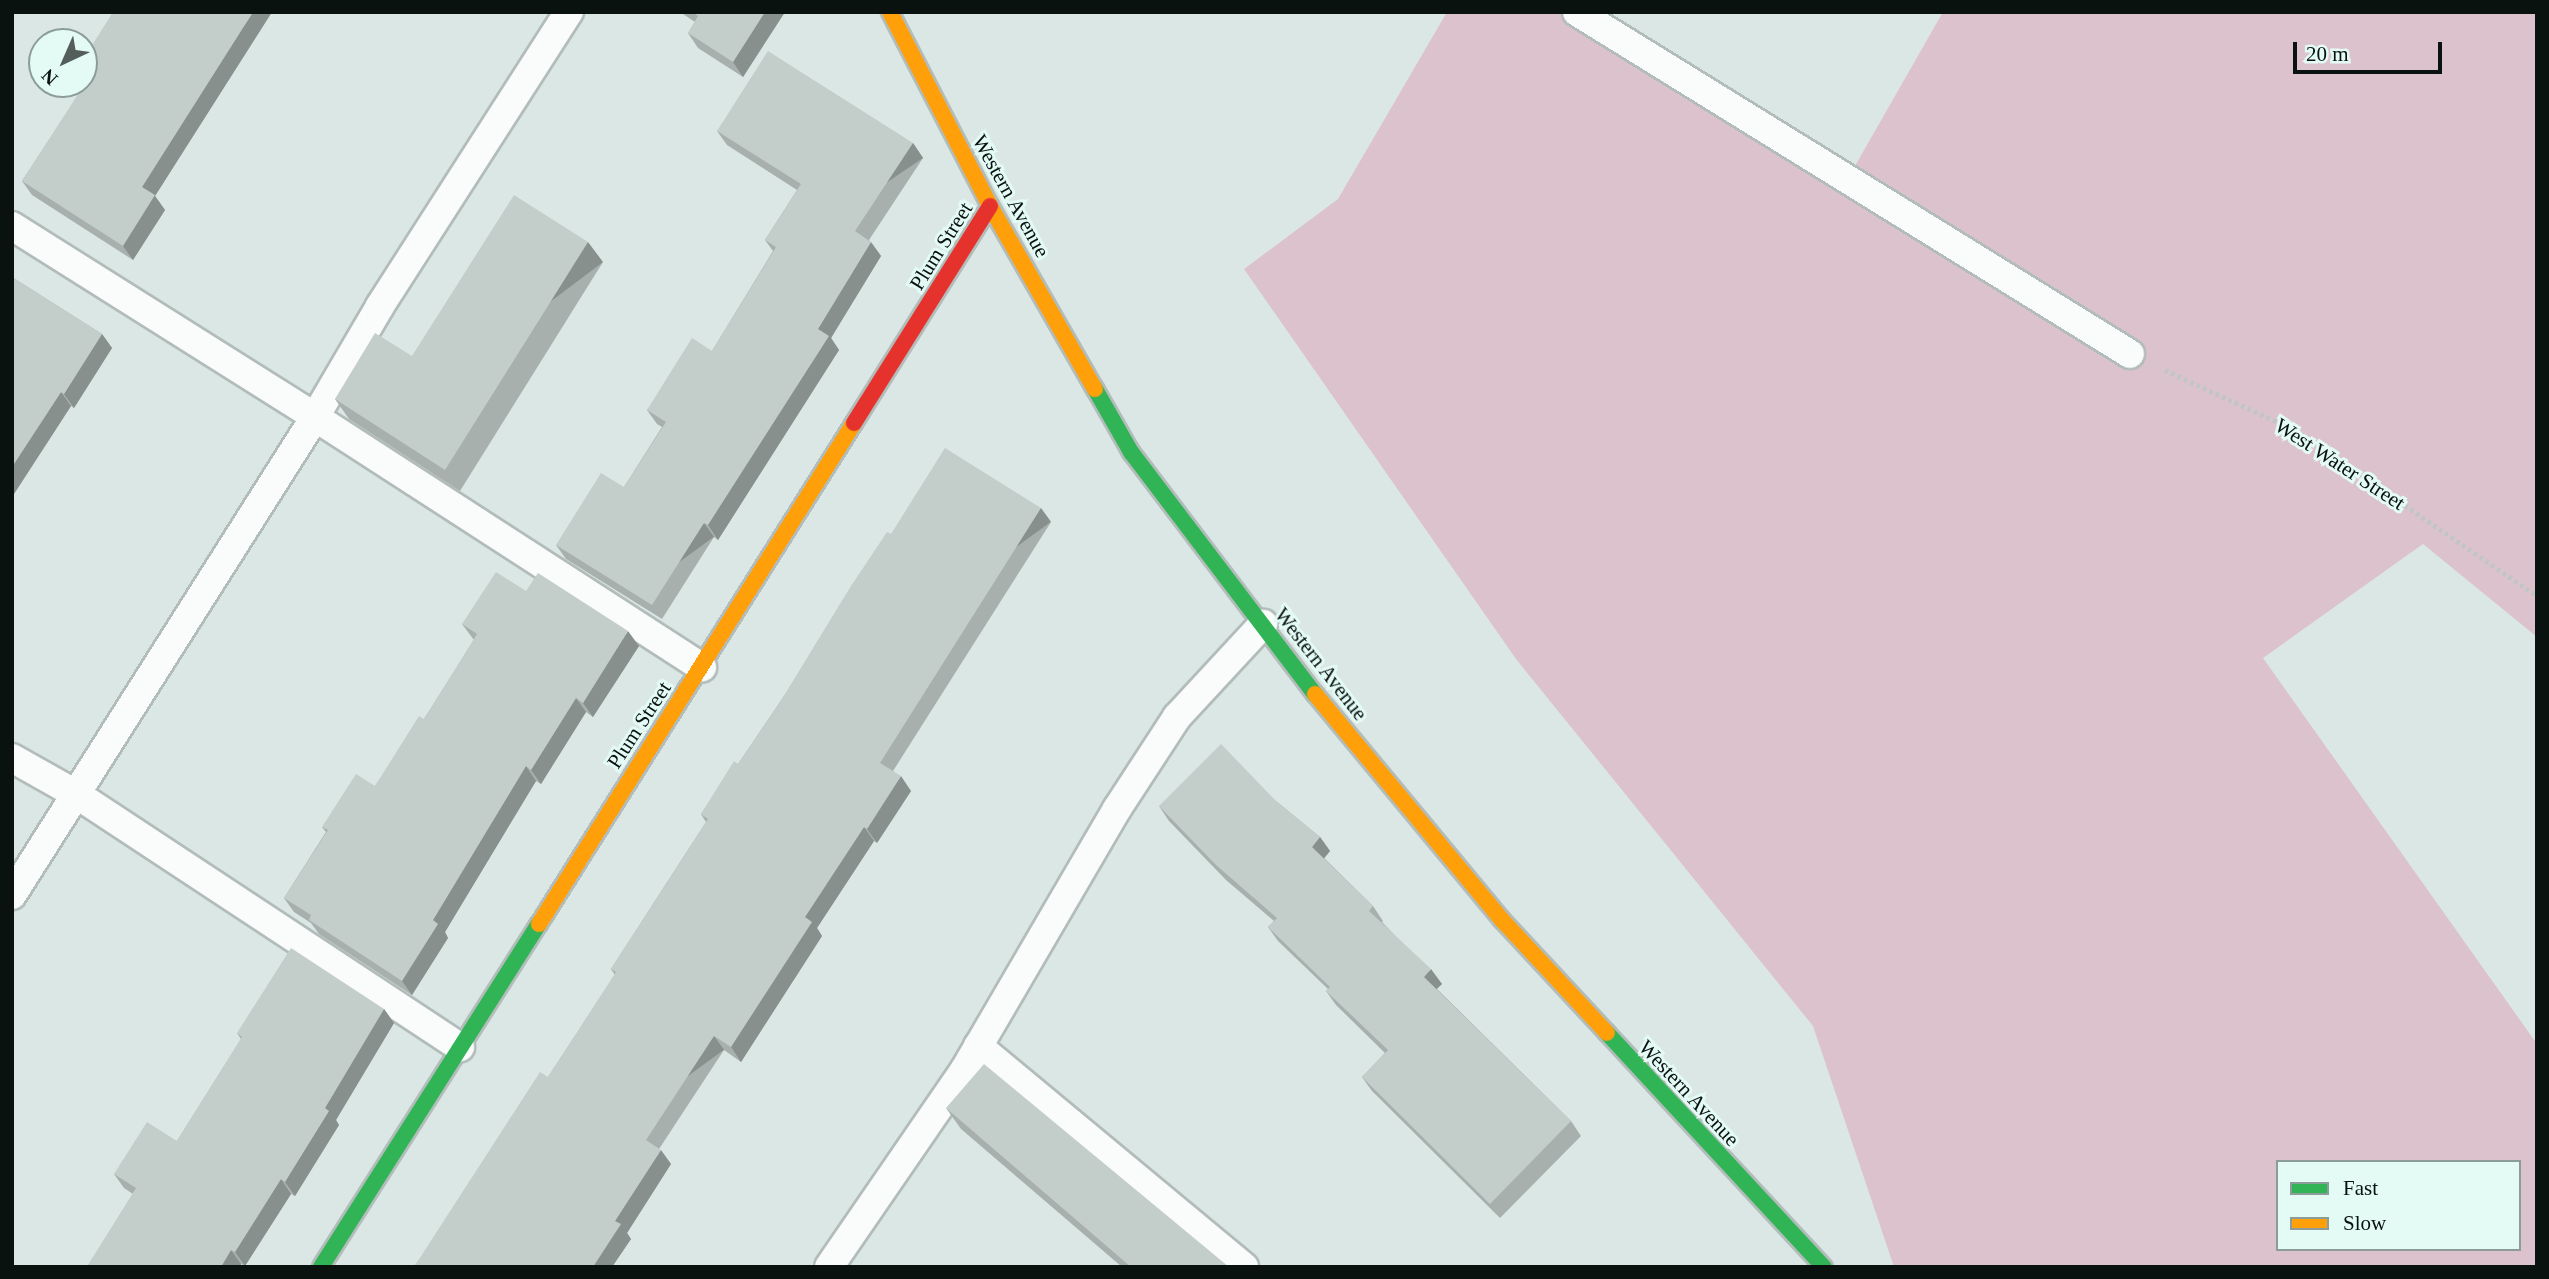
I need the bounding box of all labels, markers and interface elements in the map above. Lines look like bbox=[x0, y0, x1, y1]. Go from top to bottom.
north arrow bbox=[28, 28, 98, 98]
scale bar bbox=[2297, 28, 2446, 72]
text: 20 m bbox=[2306, 42, 2349, 66]
text: N bbox=[37, 65, 62, 89]
street label: Western Avenue bbox=[967, 130, 1055, 262]
street label: Plum Street bbox=[904, 198, 978, 294]
street label: West Water Street bbox=[2270, 412, 2410, 516]
street label: Western Avenue bbox=[1269, 602, 1373, 726]
street label: Plum Street bbox=[602, 677, 676, 773]
street label: Western Avenue bbox=[1633, 1034, 1745, 1152]
legend bbox=[2276, 1160, 2521, 1251]
text: Fast bbox=[2343, 1176, 2378, 1200]
text: Slow bbox=[2343, 1211, 2386, 1235]

